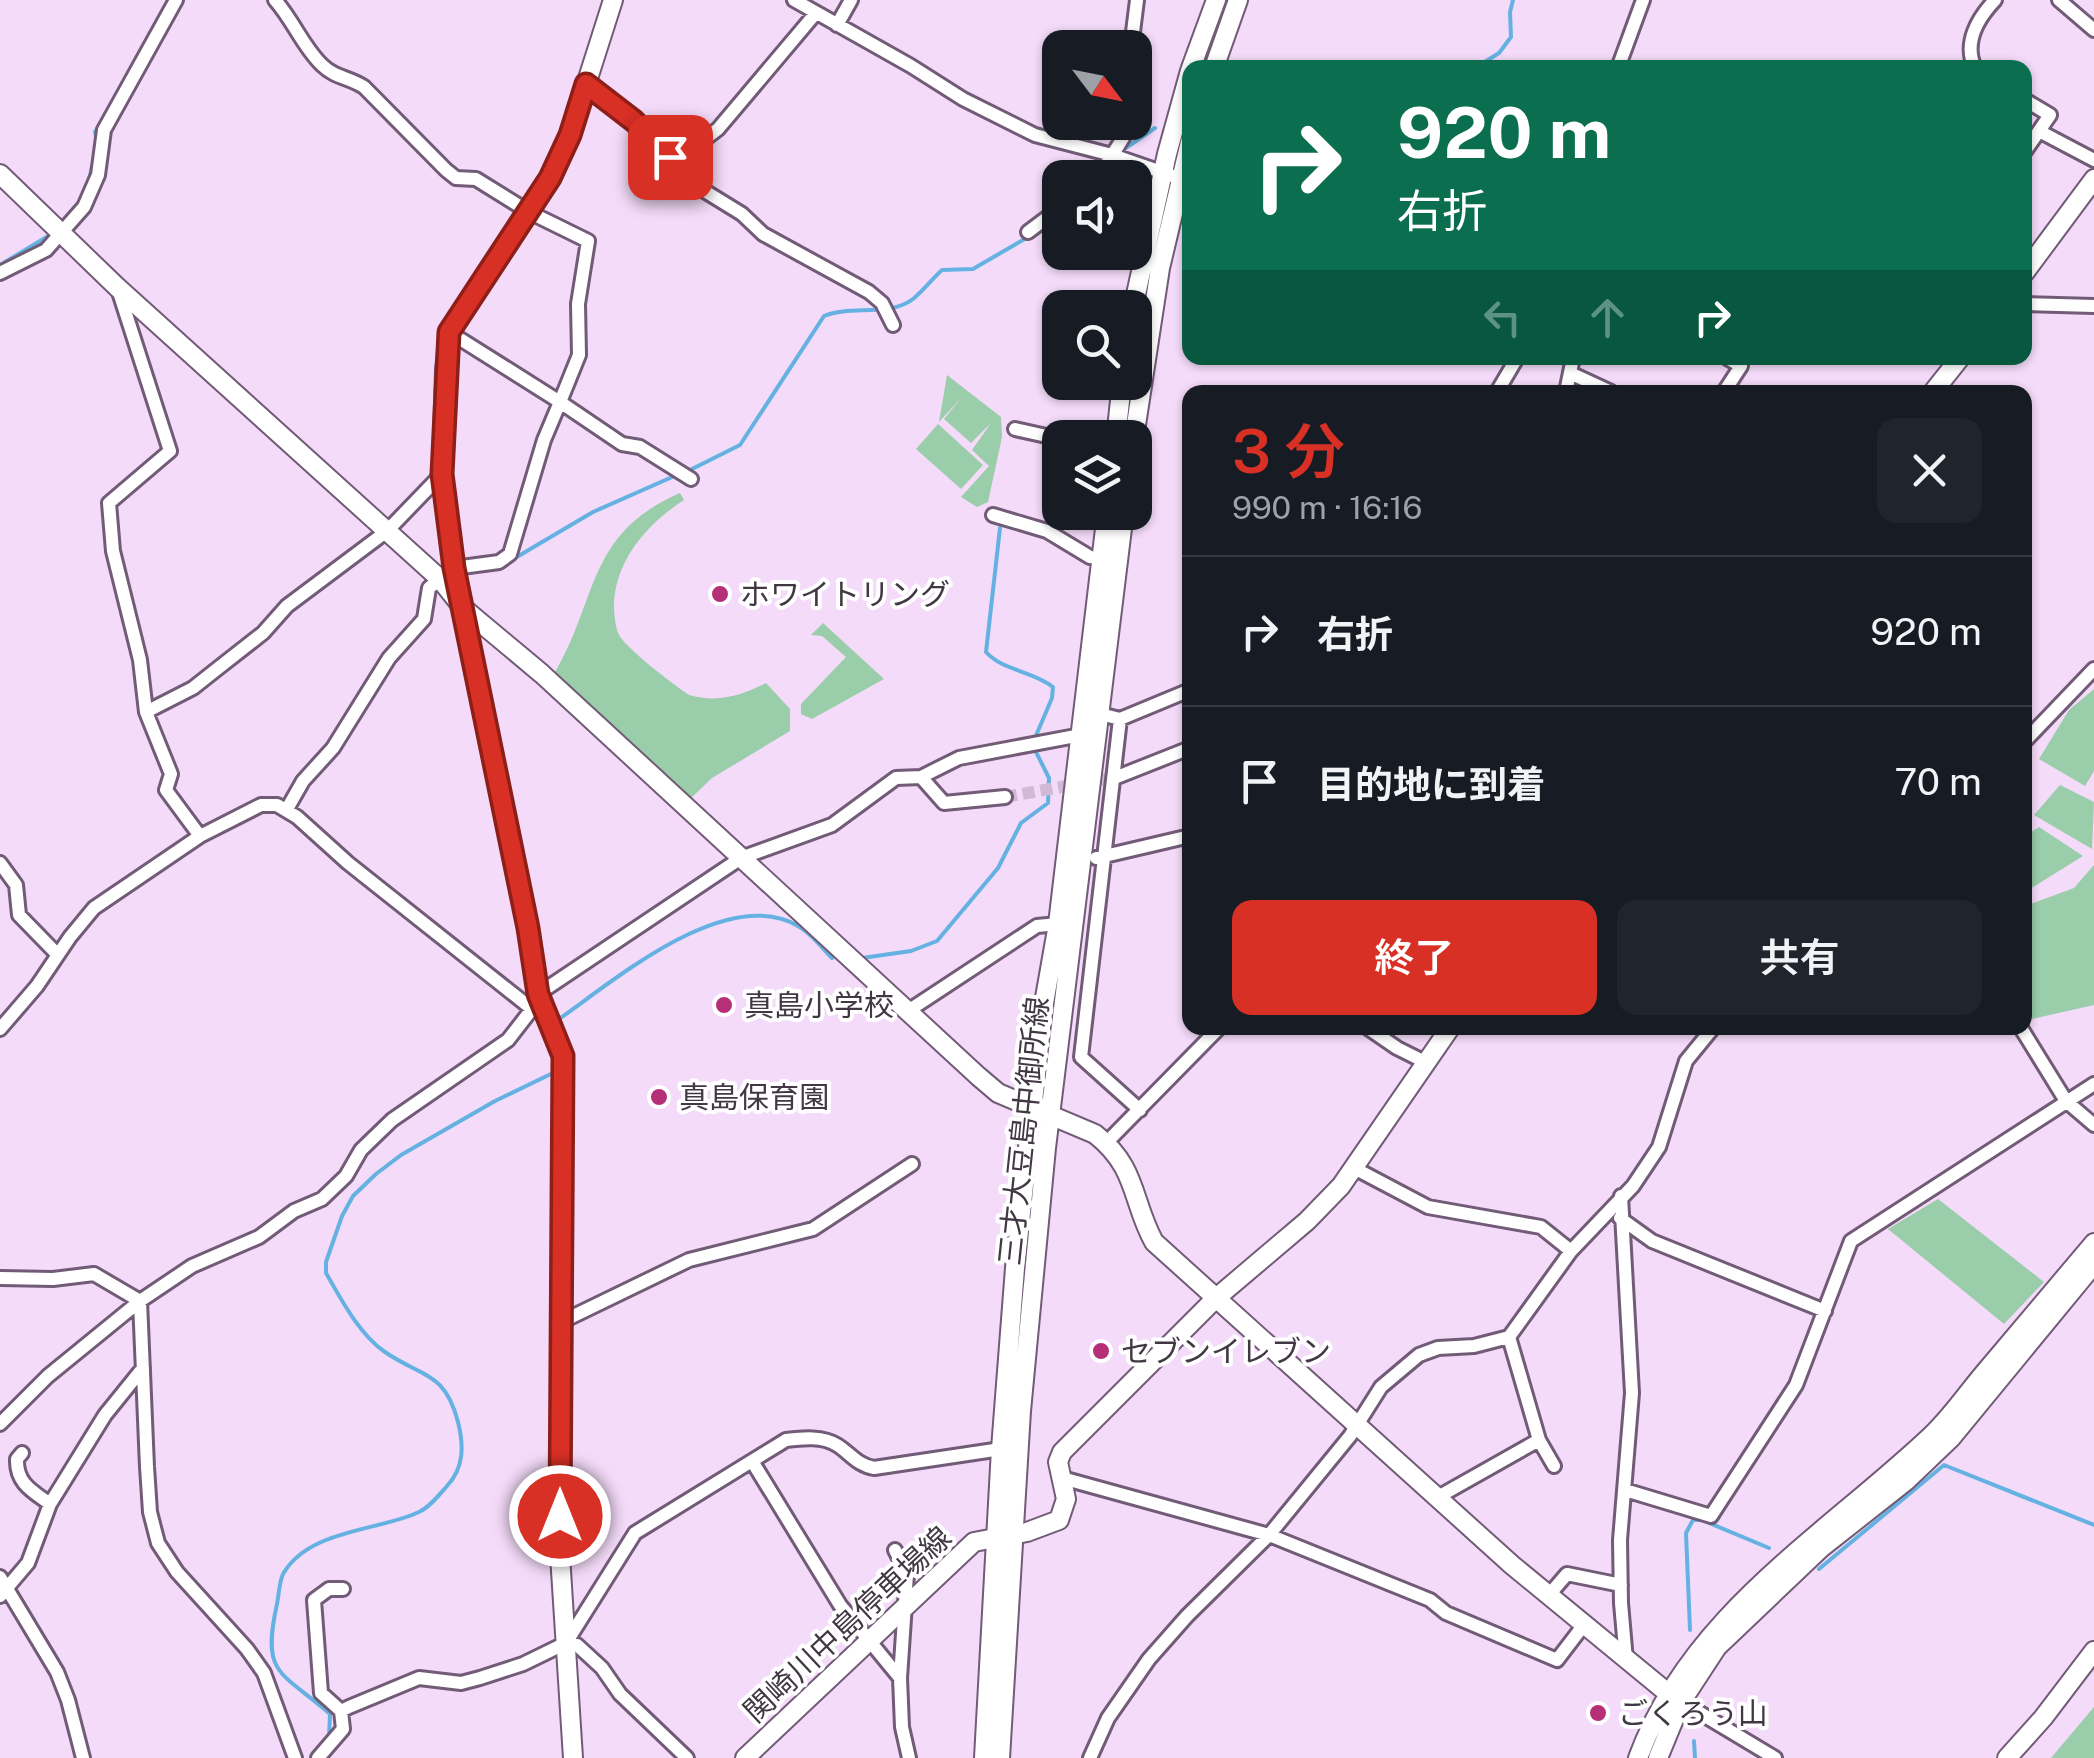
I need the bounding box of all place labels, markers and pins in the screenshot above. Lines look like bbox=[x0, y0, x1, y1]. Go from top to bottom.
pin bbox=[628, 115, 713, 200]
place label: ホワイトリング bbox=[740, 576, 950, 612]
marker: ホワイトリング bbox=[709, 583, 731, 605]
place label: 真島小学校 bbox=[744, 987, 894, 1023]
marker: 真島小学校 bbox=[713, 994, 735, 1016]
place label: 真島保育園 bbox=[679, 1079, 829, 1115]
marker: 真島保育園 bbox=[648, 1086, 670, 1108]
place label: セブンイレブン bbox=[1121, 1333, 1331, 1369]
marker: セブンイレブン bbox=[1090, 1340, 1112, 1362]
place label: ごくろう山 bbox=[1618, 1695, 1768, 1731]
marker: ごくろう山 bbox=[1587, 1702, 1609, 1724]

